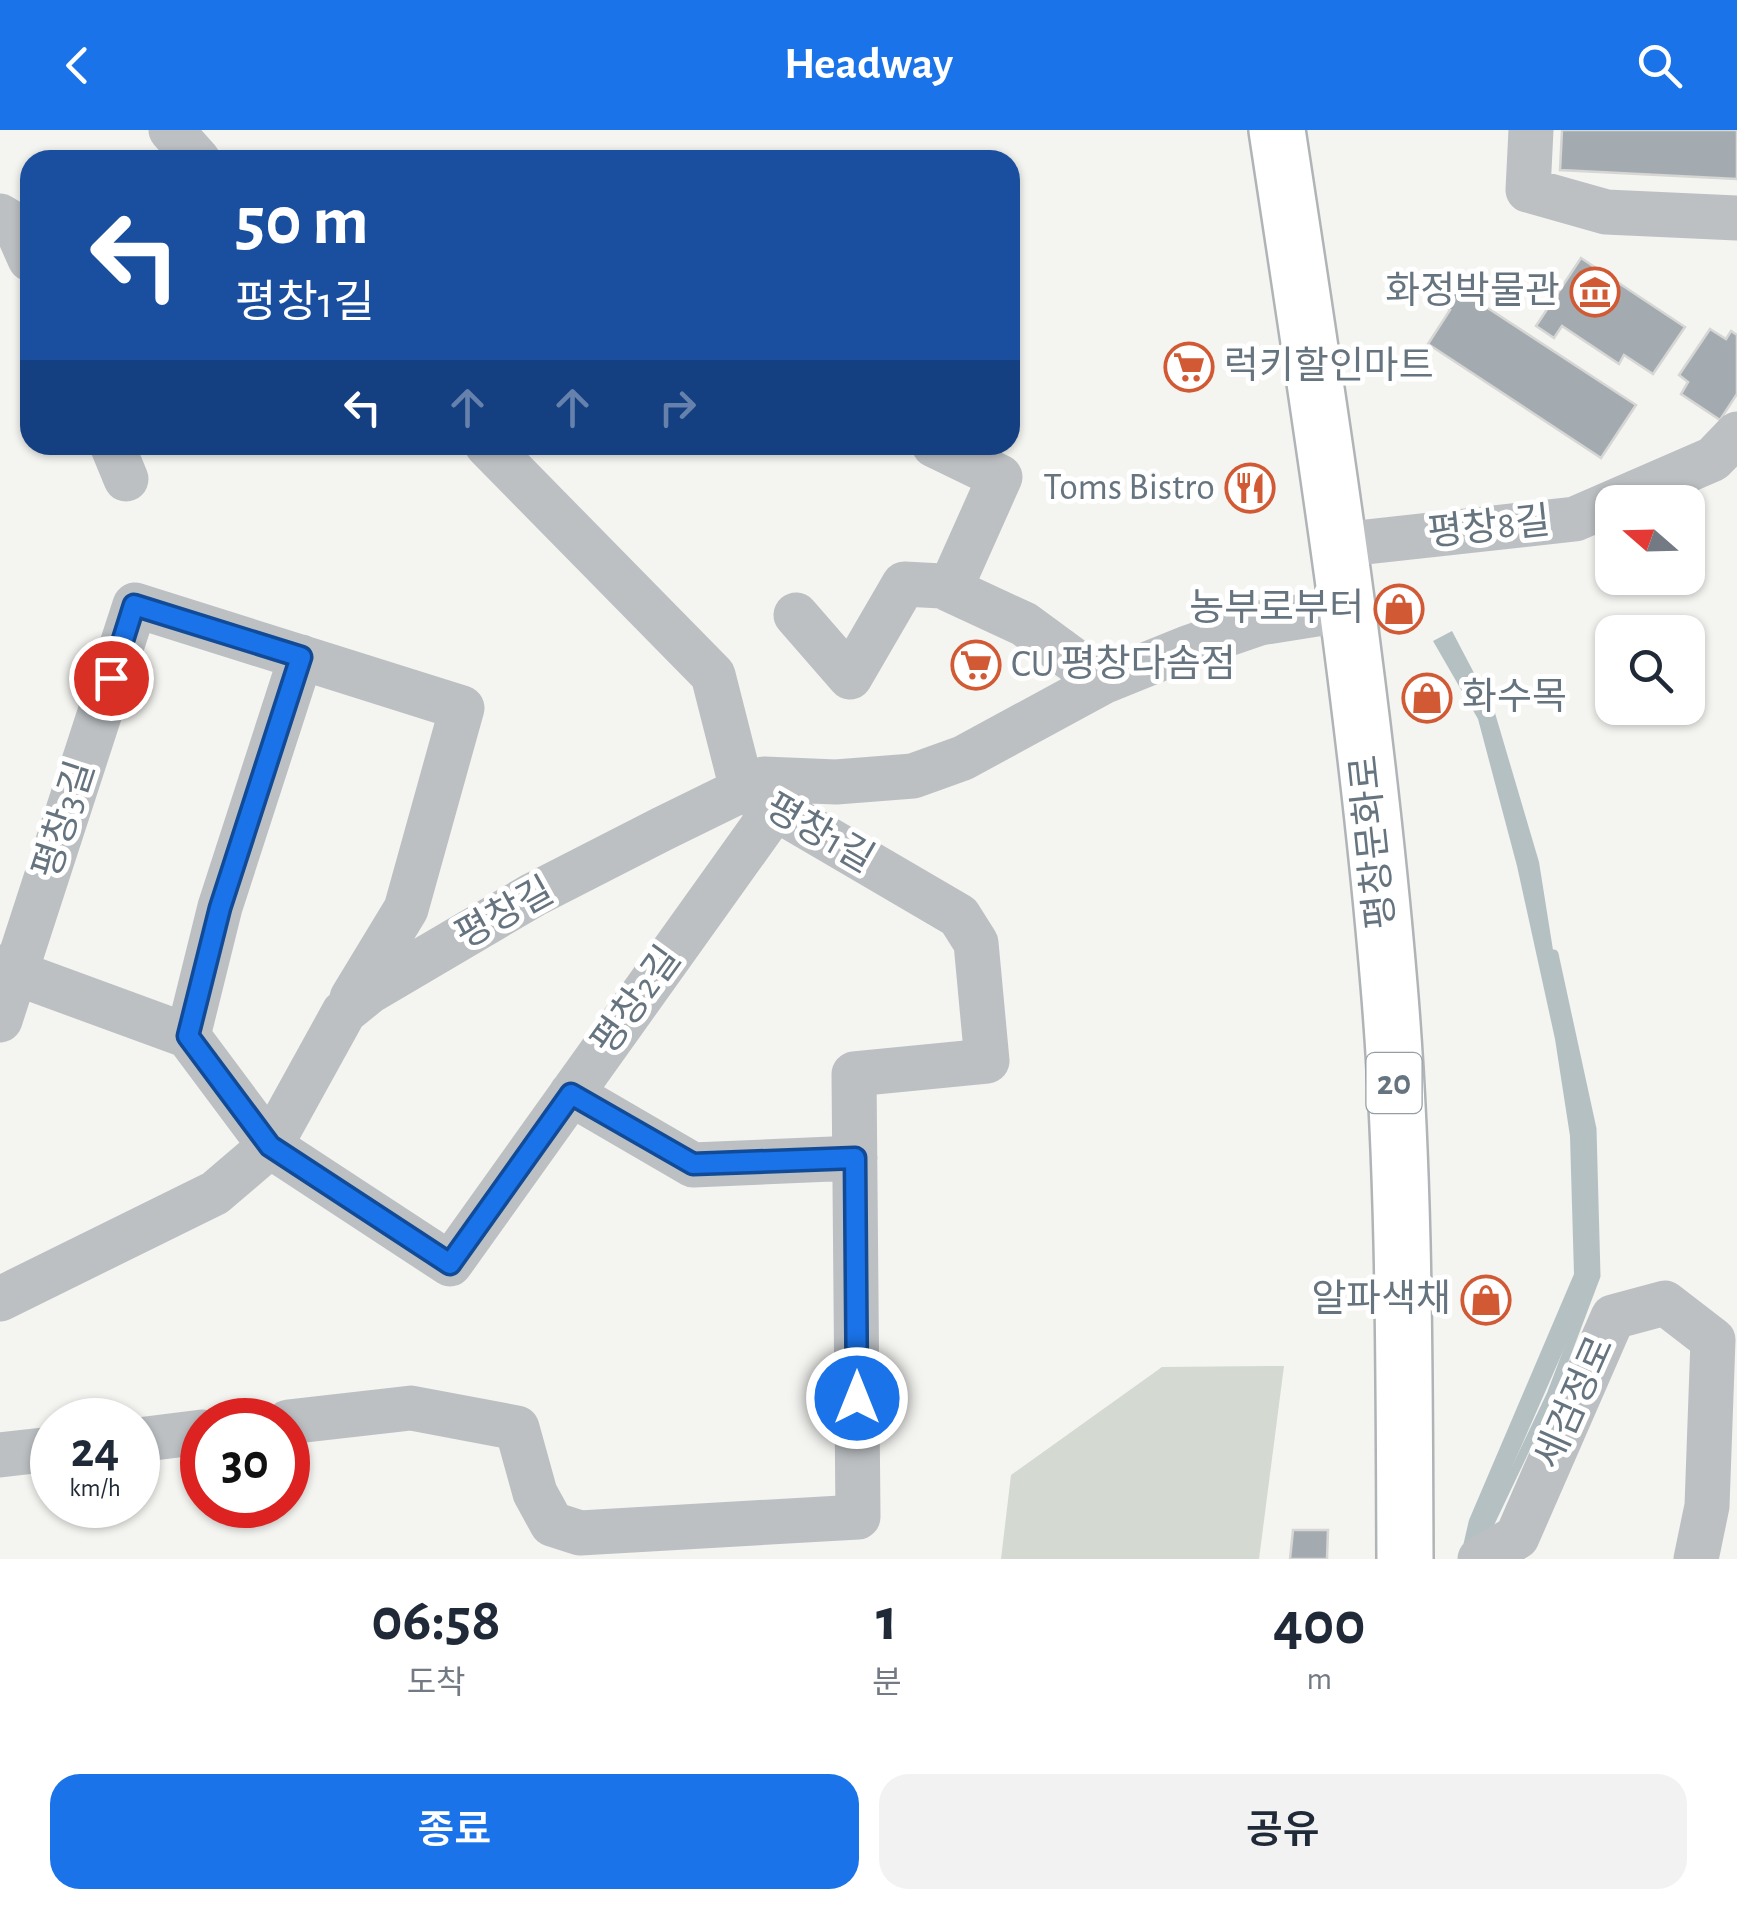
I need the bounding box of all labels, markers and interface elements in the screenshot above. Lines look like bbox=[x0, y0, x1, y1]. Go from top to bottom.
icon: back bbox=[50, 38, 105, 93]
icon: search bbox=[1632, 38, 1687, 93]
text: Headway bbox=[784, 42, 953, 87]
text: 50 m bbox=[235, 187, 369, 257]
icon: left bbox=[70, 190, 200, 320]
museum icon: 화정박물관 bbox=[1569, 266, 1621, 318]
place label: 화정박물관 bbox=[1385, 271, 1560, 311]
text: 평창1길 bbox=[235, 281, 375, 326]
supermarket icon: 럭키할인마트 bbox=[1163, 341, 1215, 393]
place label: 럭키할인마트 bbox=[1224, 346, 1434, 386]
icon: left bbox=[335, 380, 390, 435]
icon: ahead bbox=[440, 380, 495, 435]
icon: ahead bbox=[545, 380, 600, 435]
icon: right bbox=[650, 380, 705, 435]
restaurant icon: Toms Bistro bbox=[1224, 462, 1276, 514]
place label: Toms Bistro bbox=[1043, 469, 1215, 507]
north arrow bbox=[1595, 485, 1705, 595]
map controls bbox=[1595, 485, 1705, 725]
street label: 평창8길 bbox=[1426, 501, 1552, 553]
shop icon: 농부로부터 bbox=[1373, 583, 1425, 635]
place label: 농부로부터 bbox=[1189, 588, 1364, 628]
button: search bbox=[1595, 615, 1705, 725]
pin bbox=[69, 636, 154, 721]
supermarket icon: CU 평창다솜점 bbox=[950, 639, 1002, 691]
place label: CU 평창다솜점 bbox=[1011, 644, 1236, 684]
icon: arrive bbox=[84, 651, 139, 706]
shop icon: 화수목 bbox=[1401, 672, 1453, 724]
place label: 화수목 bbox=[1462, 677, 1567, 717]
street label: 평창문화로 bbox=[1344, 753, 1402, 931]
street label: 평창3길 bbox=[26, 756, 102, 883]
street label: 평창1길 bbox=[758, 786, 881, 880]
street label: 평창길 bbox=[449, 870, 560, 956]
street label: 평창2길 bbox=[584, 939, 688, 1062]
road number: 20 bbox=[1366, 1053, 1422, 1113]
shop icon: 알파색채 bbox=[1460, 1274, 1512, 1326]
place label: 알파색채 bbox=[1311, 1279, 1451, 1319]
street label: 세검정로 bbox=[1527, 1331, 1621, 1475]
position arrow bbox=[805, 1346, 909, 1450]
speed limit sign: 30 bbox=[180, 1398, 310, 1528]
text: 24 bbox=[71, 1426, 119, 1476]
text: km/h bbox=[69, 1476, 121, 1501]
text: 06:58 bbox=[371, 1591, 501, 1651]
text: 1 bbox=[876, 1591, 898, 1651]
text: 400 bbox=[1273, 1595, 1366, 1655]
text: m bbox=[1306, 1663, 1332, 1695]
text: 도착 bbox=[407, 1667, 466, 1699]
text: 분 bbox=[872, 1667, 902, 1699]
button: 종료 bbox=[50, 1774, 859, 1889]
button: 공유 bbox=[879, 1774, 1687, 1889]

